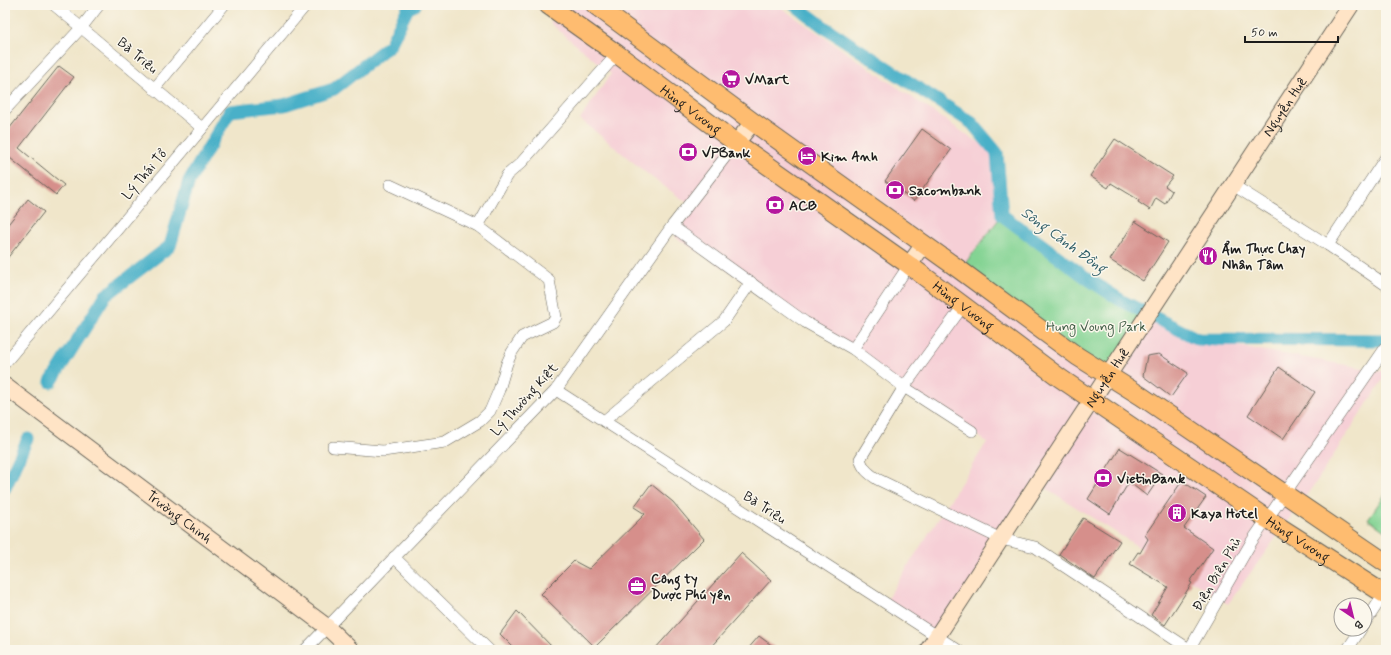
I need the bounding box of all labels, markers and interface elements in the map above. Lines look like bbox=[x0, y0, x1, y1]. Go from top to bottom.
scale bar bbox=[1245, 18, 1338, 44]
text: 50 m bbox=[1251, 25, 1278, 41]
street label: Bà Triệu bbox=[113, 34, 161, 78]
supermarket icon: VMart bbox=[720, 68, 742, 90]
place label: VMart bbox=[745, 71, 790, 89]
street label: Nguyễn Huệ bbox=[1259, 74, 1311, 140]
street label: Hùng Vương bbox=[656, 81, 725, 141]
bank icon: VPBank bbox=[677, 141, 699, 163]
place label: VPBank bbox=[702, 144, 751, 162]
street label: Lý Thái Tổ bbox=[118, 145, 171, 204]
hotel icon: Kim Anh bbox=[796, 145, 818, 167]
place label: Kim Anh bbox=[821, 148, 878, 166]
bank icon: Sacombank bbox=[884, 179, 906, 201]
place label: Sacombank bbox=[909, 182, 981, 200]
bank icon: ACB bbox=[764, 194, 786, 216]
place label: ACB bbox=[789, 197, 817, 215]
water label: Sông Cánh Đồng bbox=[1015, 203, 1112, 281]
place label: Ẩm Thực Chay Nhân Tâm bbox=[1222, 240, 1306, 274]
restaurant icon: Ẩm Thực Chay Nhân Tâm bbox=[1197, 245, 1219, 267]
street label: Hùng Vương bbox=[929, 278, 997, 337]
park label: Hung Voung Park bbox=[1046, 318, 1146, 337]
street label: Nguyễn Huệ bbox=[1082, 345, 1134, 411]
street label: Lý Thường Kiệt bbox=[487, 359, 564, 441]
bank icon: VietinBank bbox=[1092, 467, 1114, 489]
place label: VietinBank bbox=[1117, 470, 1185, 488]
street label: Trường Chinh bbox=[142, 487, 215, 548]
street label: Bà Triệu bbox=[740, 487, 789, 528]
building icon: Kaya Hotel bbox=[1166, 502, 1188, 524]
place label: Kaya Hotel bbox=[1191, 505, 1258, 523]
street label: Hùng Vương bbox=[1262, 513, 1333, 569]
street label: Điện Biên Phủ bbox=[1189, 534, 1245, 615]
place label: Công ty Dược Phú yên bbox=[651, 570, 730, 604]
office icon: Công ty Dược Phú yên bbox=[626, 575, 648, 597]
north arrow bbox=[1333, 597, 1373, 637]
text: B bbox=[1351, 617, 1365, 632]

